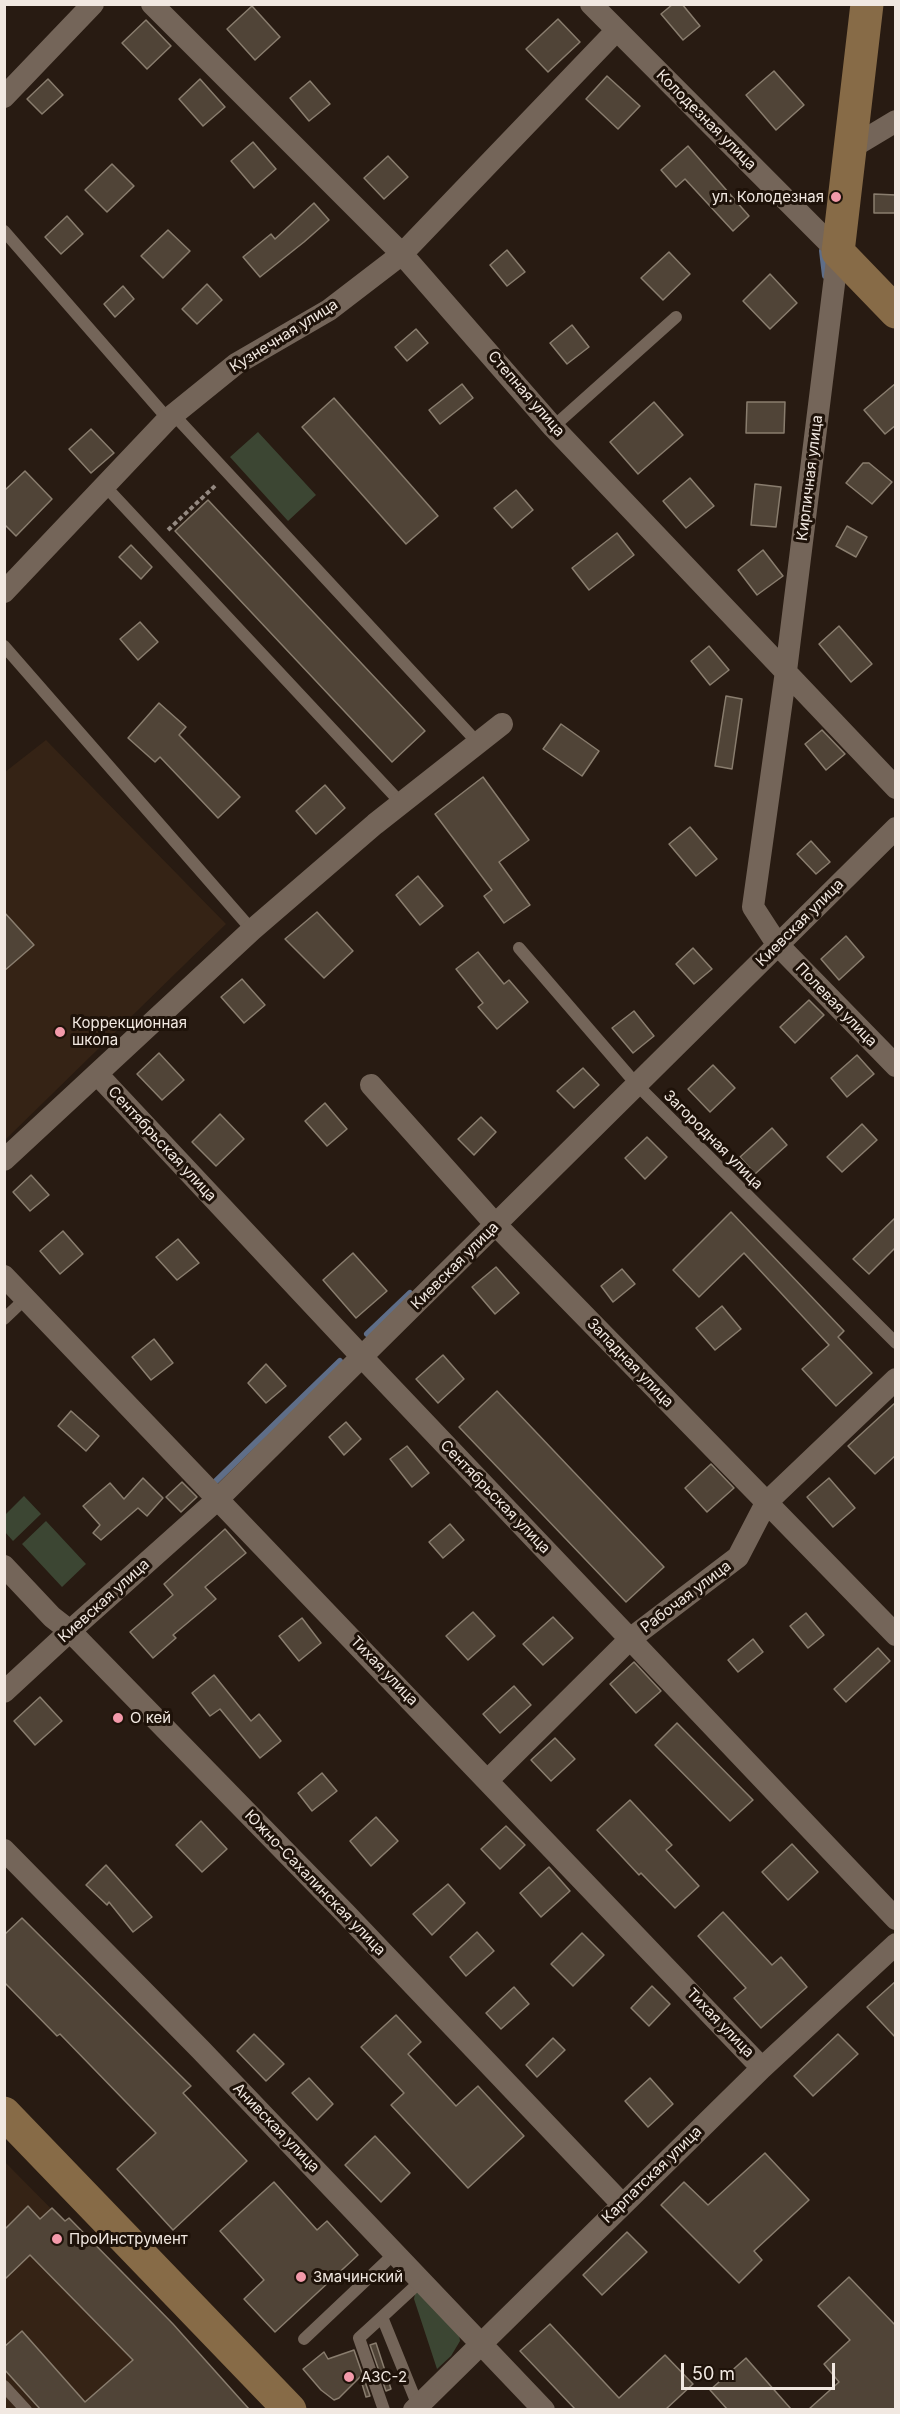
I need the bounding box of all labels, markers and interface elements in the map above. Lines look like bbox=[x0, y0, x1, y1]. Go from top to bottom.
street label: Колодезная улица bbox=[652, 66, 760, 174]
place label: ул. Колодезная bbox=[712, 188, 824, 206]
marker: ул. Колодезная bbox=[829, 190, 843, 204]
street label: Кузнечная улица bbox=[227, 296, 341, 376]
street label: Степная улица bbox=[484, 347, 568, 441]
street label: Кирпичная улица bbox=[793, 414, 827, 542]
street label: Киевская улица bbox=[752, 875, 848, 971]
street label: Полевая улица bbox=[791, 959, 881, 1051]
place label: Коррекционная школа bbox=[72, 1014, 187, 1049]
marker: Коррекционная школа bbox=[53, 1025, 67, 1039]
street label: Сентябрьская улица bbox=[104, 1083, 220, 1205]
street label: Загородная улица bbox=[660, 1087, 766, 1193]
street label: Киевская улица bbox=[407, 1218, 503, 1314]
street label: Западная улица bbox=[583, 1315, 677, 1411]
street label: Сентябрьская улица bbox=[436, 1437, 554, 1557]
street label: Киевская улица bbox=[55, 1555, 153, 1647]
street label: Рабочая улица bbox=[637, 1557, 735, 1637]
street label: Тихая улица bbox=[346, 1633, 422, 1709]
place label: О кей bbox=[130, 1709, 171, 1727]
marker: О кей bbox=[111, 1711, 125, 1725]
street label: Южно-Сахалинская улица bbox=[241, 1807, 389, 1959]
street label: Тихая улица bbox=[682, 1985, 758, 2061]
street label: Анивская улица bbox=[229, 2080, 323, 2176]
street label: Карпатская улица bbox=[598, 2123, 706, 2227]
place label: ПроИнструмент bbox=[69, 2230, 188, 2248]
marker: ПроИнструмент bbox=[50, 2232, 64, 2246]
place label: Змачинский bbox=[313, 2268, 403, 2286]
marker: Змачинский bbox=[294, 2270, 308, 2284]
scale bar bbox=[684, 2351, 838, 2389]
text: 50 m bbox=[692, 2363, 735, 2384]
place label: АЗС-2 bbox=[361, 2368, 407, 2386]
marker: АЗС-2 bbox=[342, 2370, 356, 2384]

